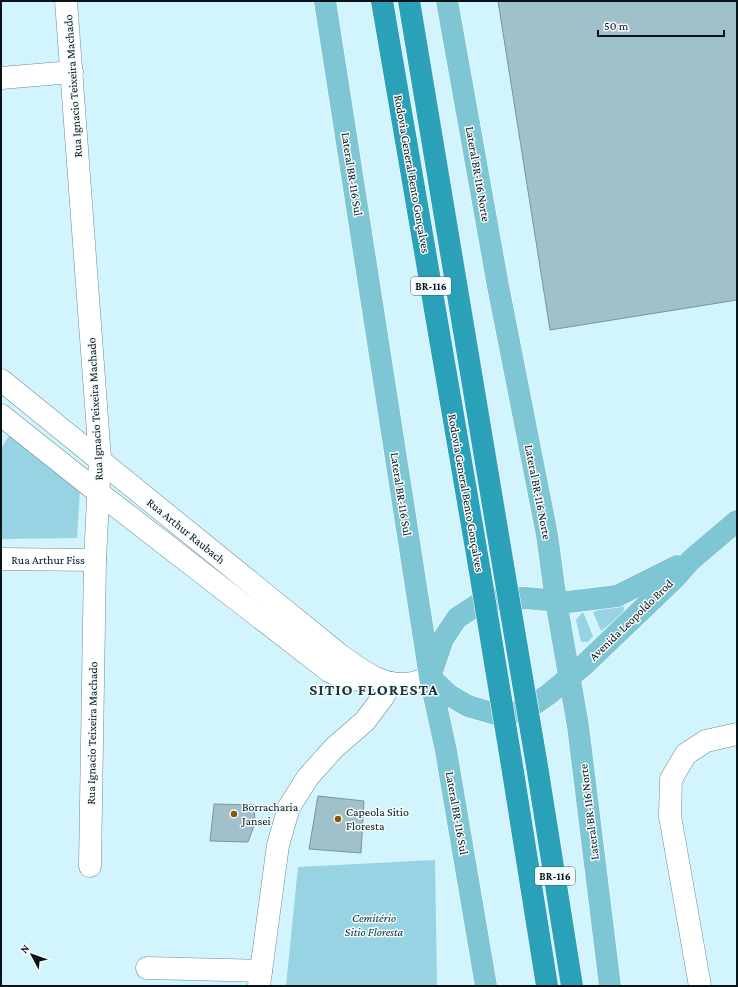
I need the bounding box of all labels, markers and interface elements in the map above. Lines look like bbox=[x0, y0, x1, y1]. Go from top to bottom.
scale bar bbox=[598, 12, 724, 38]
street label: Rua Ignacio Teixeira Machado bbox=[61, 14, 85, 158]
text: 50 m bbox=[604, 19, 629, 33]
street label: Rodovia General Bento Gonçalves bbox=[391, 94, 433, 254]
street label: Lateral BR-116 Norte bbox=[463, 125, 493, 223]
street label: Lateral BR-116 Sul bbox=[338, 131, 366, 217]
road number: BR-116 bbox=[411, 277, 451, 295]
street label: Rua Ignacio Teixeira Machado bbox=[84, 337, 106, 481]
street label: Rodovia General Bento Gonçalves bbox=[445, 413, 487, 573]
street label: Lateral BR-116 Norte bbox=[522, 443, 554, 541]
street label: Lateral BR-116 Sul bbox=[387, 451, 415, 537]
street label: Rua Arthur Raubach bbox=[144, 495, 228, 567]
street label: Rua Arthur Fiss bbox=[11, 553, 85, 567]
street label: Avenida Leopoldo Brod bbox=[586, 576, 676, 664]
street label: Rua Ignacio Teixeira Machado bbox=[84, 661, 100, 805]
district label: SITIO FLORESTA bbox=[309, 681, 439, 698]
street label: Lateral BR-116 Norte bbox=[576, 763, 602, 861]
street label: Lateral BR-116 Sul bbox=[443, 770, 471, 856]
place label: Borracharia Jansei bbox=[241, 800, 299, 828]
place label: Capeola Sitio Floresta bbox=[346, 805, 409, 833]
marker: Borracharia Jansei bbox=[229, 809, 239, 819]
marker: Capeola Sitio Floresta bbox=[333, 814, 343, 824]
road number: BR-116 bbox=[535, 867, 575, 885]
park label: Cemitério Sitio Floresta bbox=[345, 911, 404, 939]
north arrow bbox=[12, 935, 52, 975]
text: N bbox=[17, 941, 32, 955]

